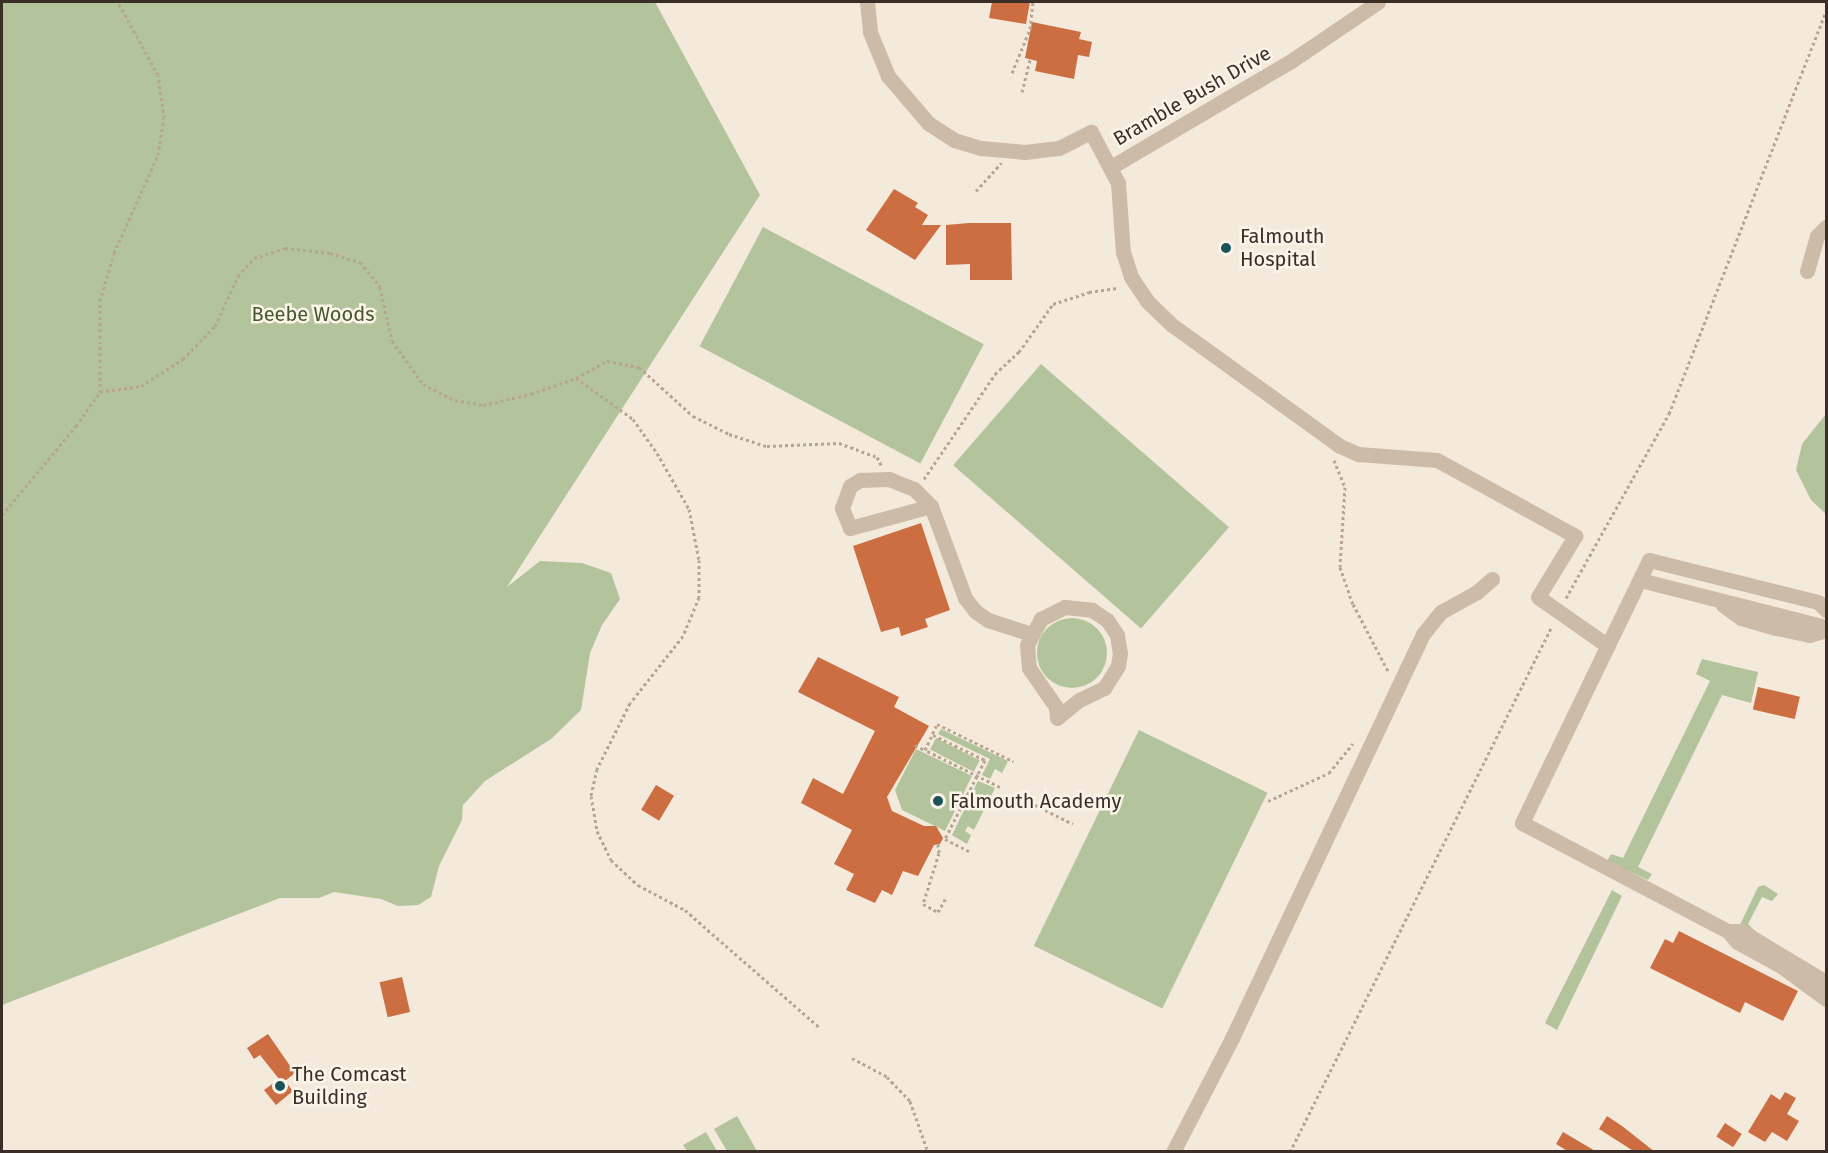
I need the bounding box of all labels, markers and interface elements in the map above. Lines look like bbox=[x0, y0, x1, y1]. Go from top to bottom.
street label: Bramble Bush Drive bbox=[1109, 41, 1275, 151]
place label: Falmouth Hospital bbox=[1240, 225, 1325, 272]
marker: Falmouth Hospital bbox=[1217, 239, 1235, 257]
park label: Beebe Woods bbox=[251, 302, 375, 326]
place label: Falmouth Academy bbox=[950, 789, 1121, 813]
marker: Falmouth Academy bbox=[931, 794, 945, 808]
place label: The Comcast Building bbox=[292, 1062, 406, 1109]
marker: The Comcast Building bbox=[273, 1079, 287, 1093]

